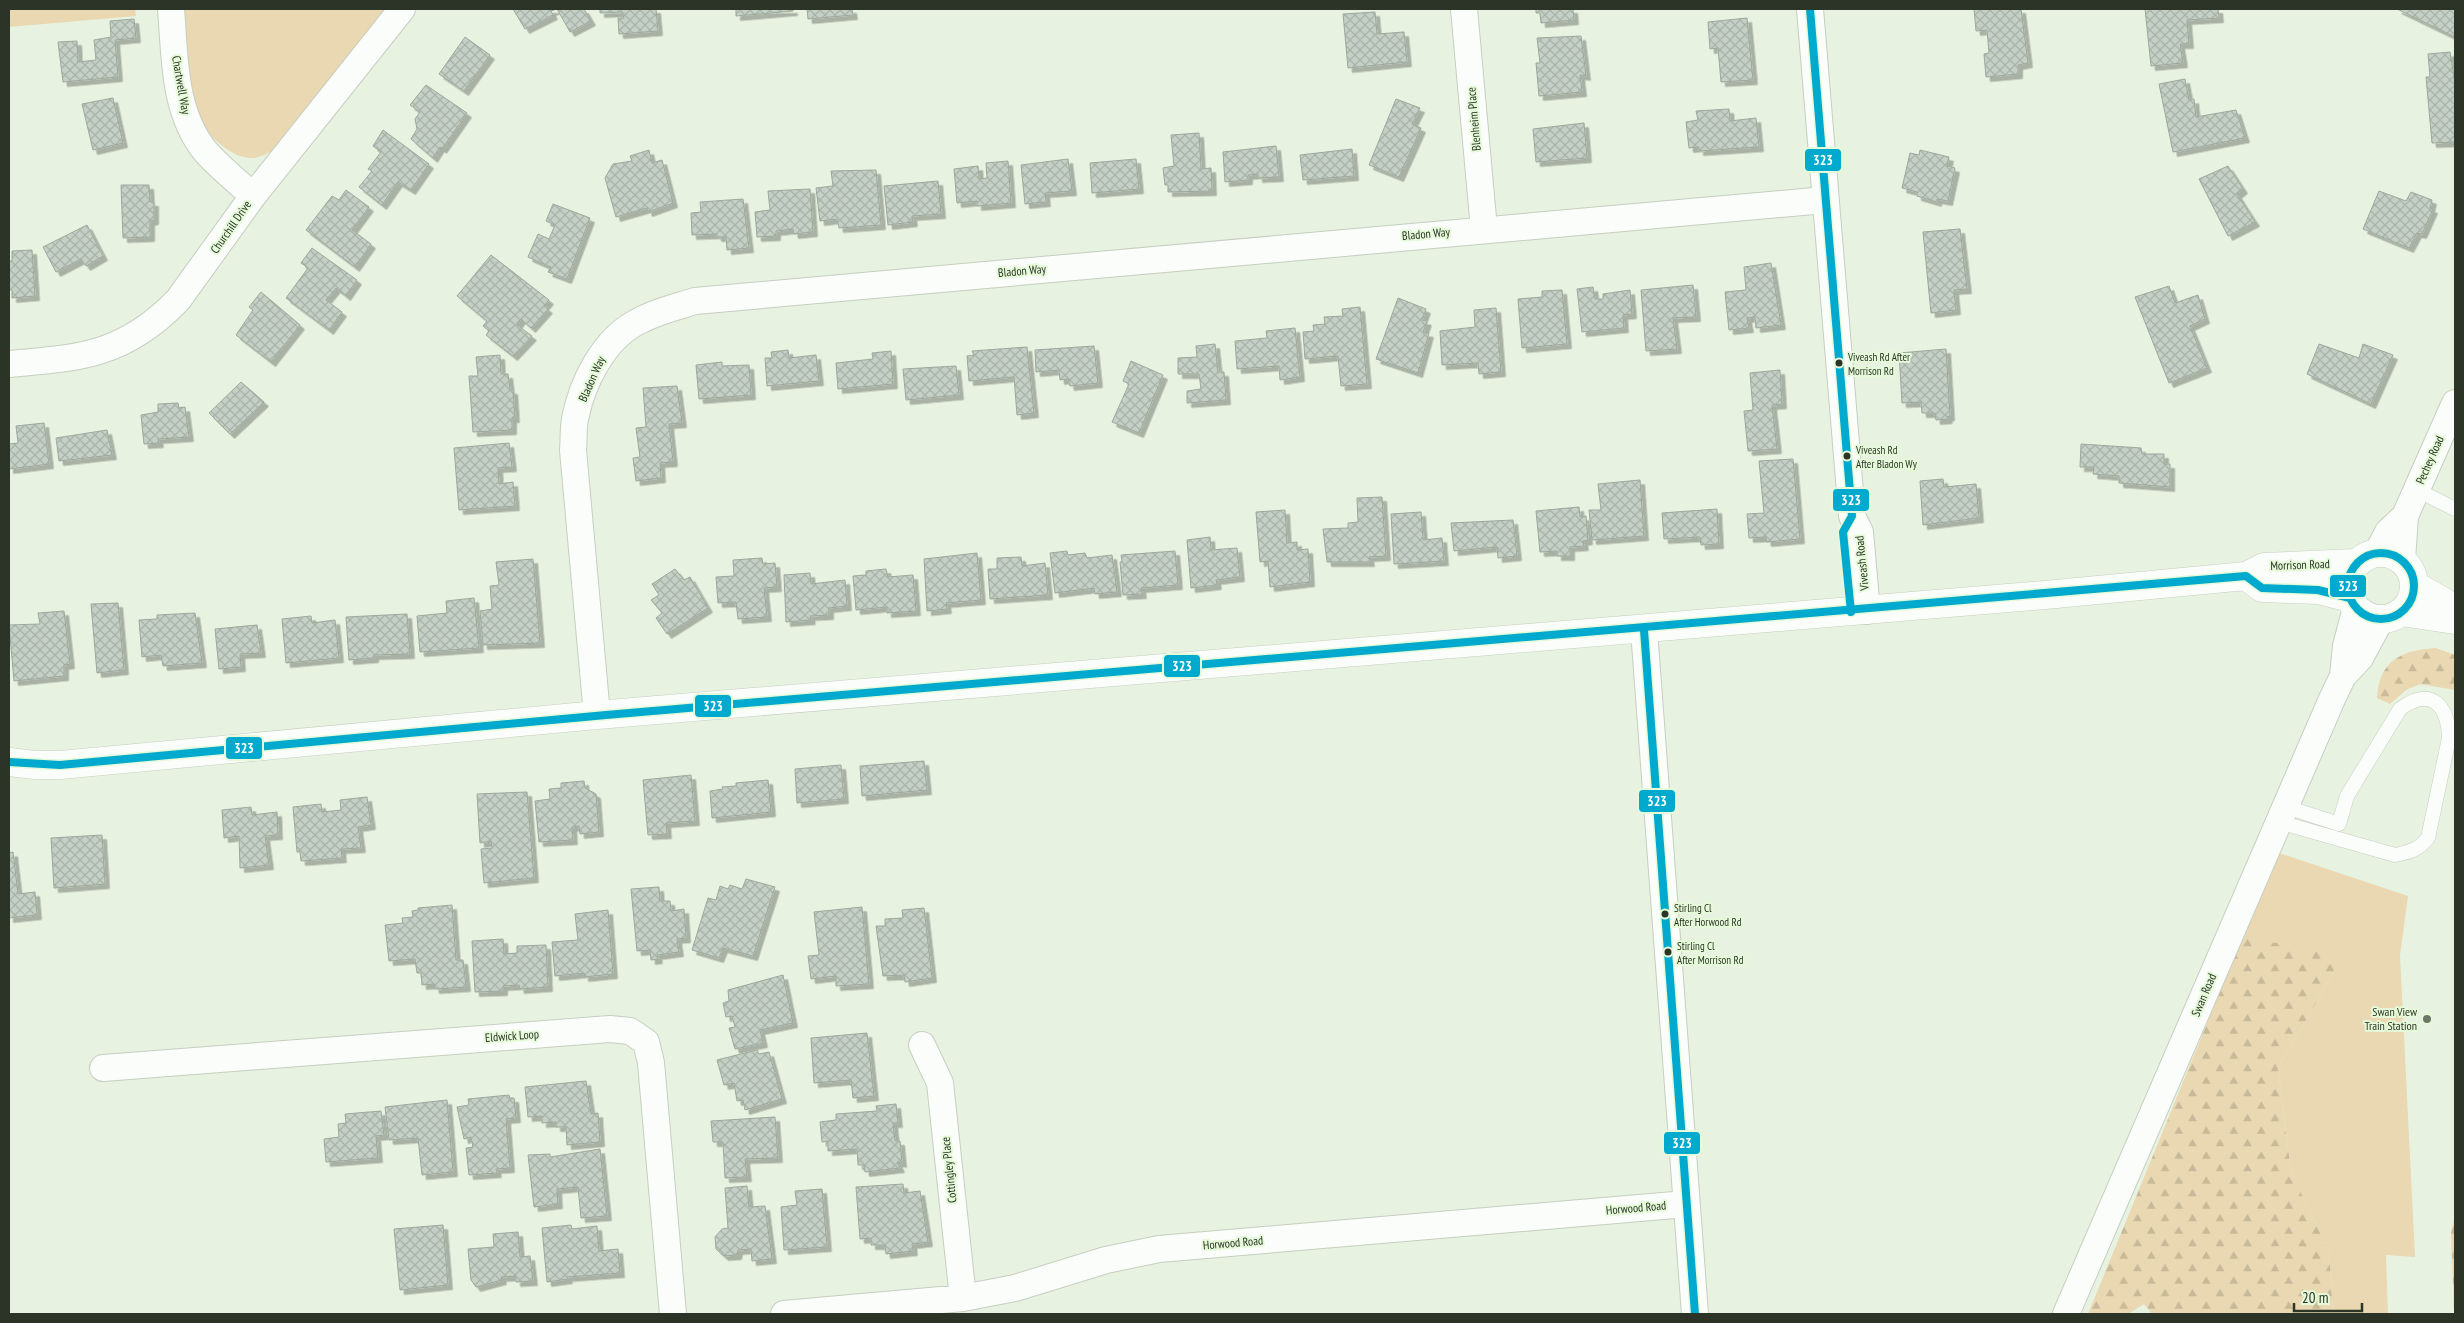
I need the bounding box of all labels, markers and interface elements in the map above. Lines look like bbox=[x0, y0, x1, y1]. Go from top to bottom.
street label: Chartwell Way bbox=[169, 54, 194, 116]
street label: Blenheim Place bbox=[1463, 87, 1484, 152]
line badge: 323 bbox=[1804, 148, 1842, 172]
text: 323 bbox=[1813, 151, 1833, 169]
street label: Churchill Drive bbox=[207, 197, 254, 256]
street label: Bladon Way bbox=[1401, 224, 1451, 243]
street label: Bladon Way bbox=[997, 261, 1047, 280]
place label: Viveash Rd After Morrison Rd bbox=[1847, 350, 1910, 378]
street label: Bladon Way bbox=[575, 353, 608, 404]
marker: Viveash Rd After Morrison Rd bbox=[1834, 358, 1844, 368]
street label: Pechey Road bbox=[2412, 433, 2447, 486]
place label: Viveash Rd After Bladon Wy bbox=[1855, 443, 1918, 471]
marker: Viveash Rd After Bladon Wy bbox=[1842, 451, 1852, 461]
line badge: 323 bbox=[1832, 488, 1870, 512]
text: 323 bbox=[1841, 491, 1861, 509]
street label: Viveash Road bbox=[1851, 535, 1872, 592]
street label: Morrison Road bbox=[2270, 556, 2330, 573]
line badge: 323 bbox=[2329, 574, 2367, 598]
text: 323 bbox=[2338, 577, 2358, 595]
line badge: 323 bbox=[1163, 654, 1201, 678]
text: 323 bbox=[1172, 657, 1192, 675]
line badge: 323 bbox=[694, 694, 732, 718]
text: 323 bbox=[703, 697, 723, 715]
line badge: 323 bbox=[225, 736, 263, 760]
text: 323 bbox=[234, 739, 254, 757]
line badge: 323 bbox=[1638, 789, 1676, 813]
text: 323 bbox=[1647, 792, 1667, 810]
place label: Stirling Cl After Horwood Rd bbox=[1674, 901, 1742, 929]
marker: Stirling Cl After Horwood Rd bbox=[1660, 909, 1670, 919]
place label: Stirling Cl After Morrison Rd bbox=[1677, 939, 1744, 967]
marker: Stirling Cl After Morrison Rd bbox=[1663, 947, 1673, 957]
street label: Swan Road bbox=[2188, 971, 2219, 1019]
place label: Swan View Train Station bbox=[2365, 1004, 2418, 1033]
marker: Swan View Train Station bbox=[2421, 1013, 2433, 1025]
street label: Eldwick Loop bbox=[484, 1026, 539, 1045]
line badge: 323 bbox=[1663, 1131, 1701, 1155]
text: 323 bbox=[1672, 1134, 1692, 1152]
street label: Cottingley Place bbox=[938, 1136, 959, 1204]
street label: Horwood Road bbox=[1605, 1197, 1667, 1218]
street label: Horwood Road bbox=[1202, 1232, 1264, 1253]
scale bar bbox=[2294, 1280, 2362, 1312]
text: 20 m bbox=[2302, 1288, 2328, 1307]

